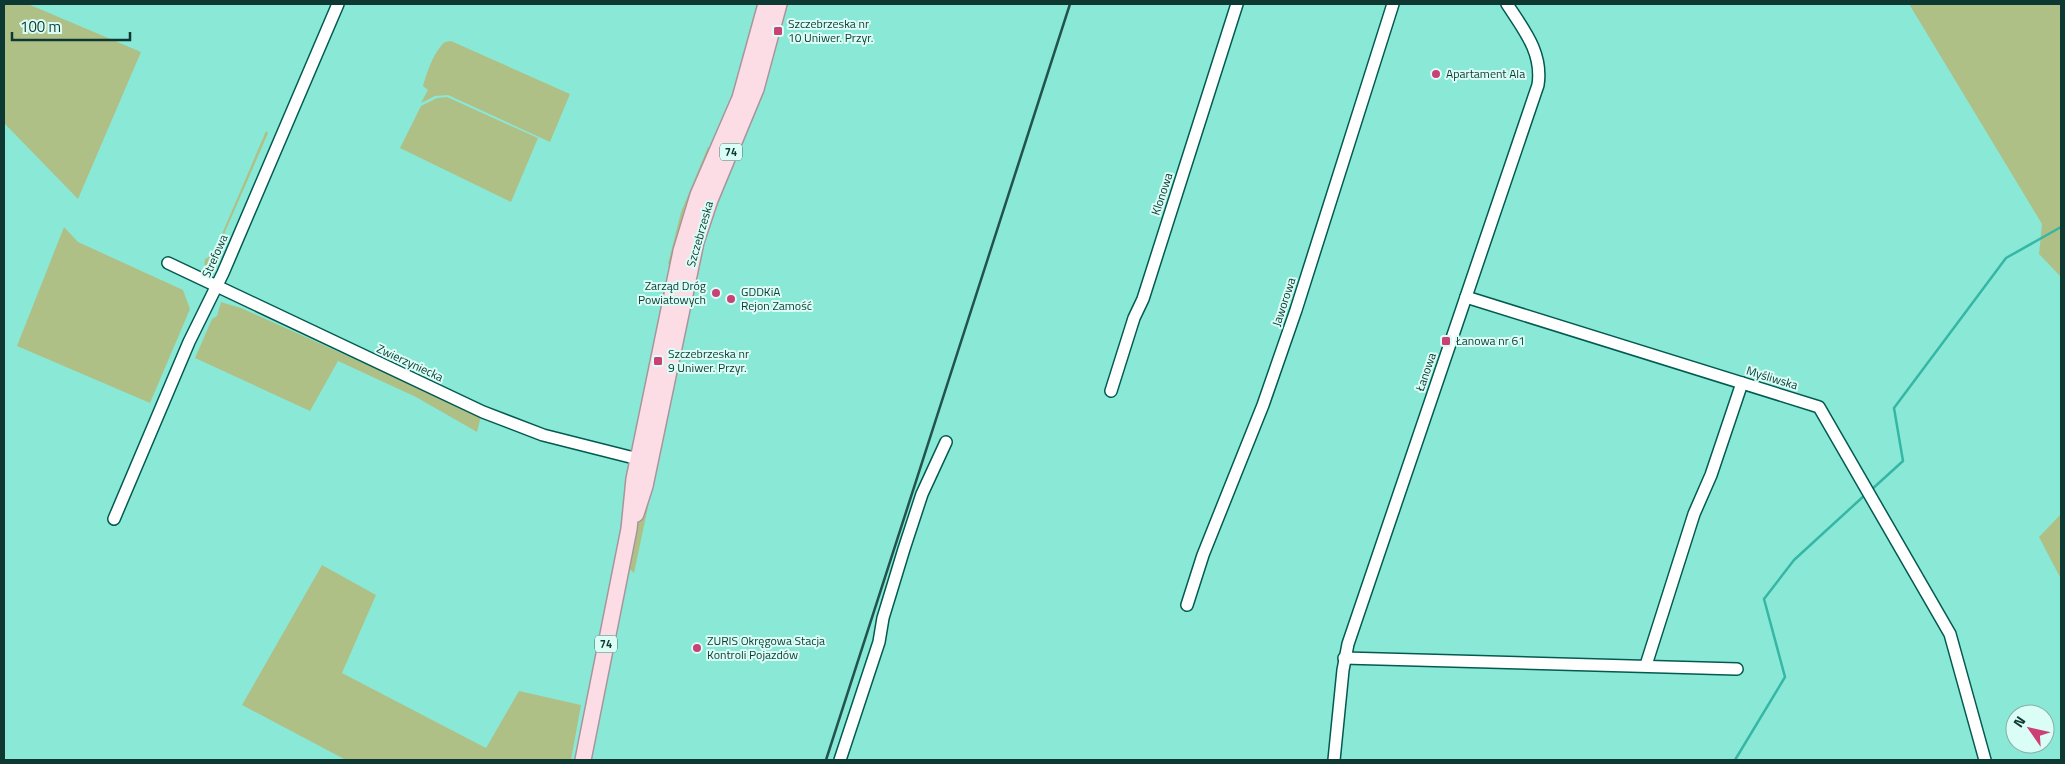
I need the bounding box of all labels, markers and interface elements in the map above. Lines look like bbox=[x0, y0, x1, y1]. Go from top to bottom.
scale bar bbox=[12, 10, 130, 42]
place label: Szczebrzeska nr 10 Uniwer. Przyr. bbox=[788, 14, 873, 47]
text: 100 m bbox=[20, 15, 61, 38]
marker: Szczebrzeska nr 10 Uniwer. Przyr. bbox=[772, 25, 784, 37]
place label: Apartament Ala bbox=[1446, 64, 1525, 83]
marker: Apartament Ala bbox=[1430, 68, 1442, 80]
road number: 74 bbox=[720, 144, 742, 160]
street label: Klonowa bbox=[1146, 170, 1177, 218]
street label: Szczebrzeska bbox=[681, 199, 718, 269]
street label: Strefowa bbox=[197, 231, 233, 281]
street label: Jaworowa bbox=[1267, 275, 1300, 329]
place label: Zarząd Dróg Powiatowych bbox=[638, 276, 706, 309]
place label: GDDKiA Rejon Zamość bbox=[741, 282, 812, 315]
marker: Zarząd Dróg Powiatowych bbox=[710, 287, 722, 299]
marker: GDDKiA Rejon Zamość bbox=[725, 293, 737, 305]
place label: Łanowa nr 61 bbox=[1455, 331, 1525, 350]
marker: Łanowa nr 61 bbox=[1440, 335, 1452, 347]
street label: Zwierzyniecka bbox=[374, 339, 447, 386]
place label: Szczebrzeska nr 9 Uniwer. Przyr. bbox=[668, 344, 749, 377]
street label: Łanowa bbox=[1410, 350, 1441, 395]
marker: Szczebrzeska nr 9 Uniwer. Przyr. bbox=[652, 355, 664, 367]
street label: Myśliwska bbox=[1744, 361, 1800, 394]
place label: ZURIS Okręgowa Stacja Kontroli Pojazdów bbox=[707, 631, 825, 664]
road number: 74 bbox=[595, 636, 617, 652]
marker: ZURIS Okręgowa Stacja Kontroli Pojazdów bbox=[691, 642, 703, 654]
north arrow bbox=[2005, 704, 2055, 754]
text: N bbox=[2007, 712, 2030, 731]

